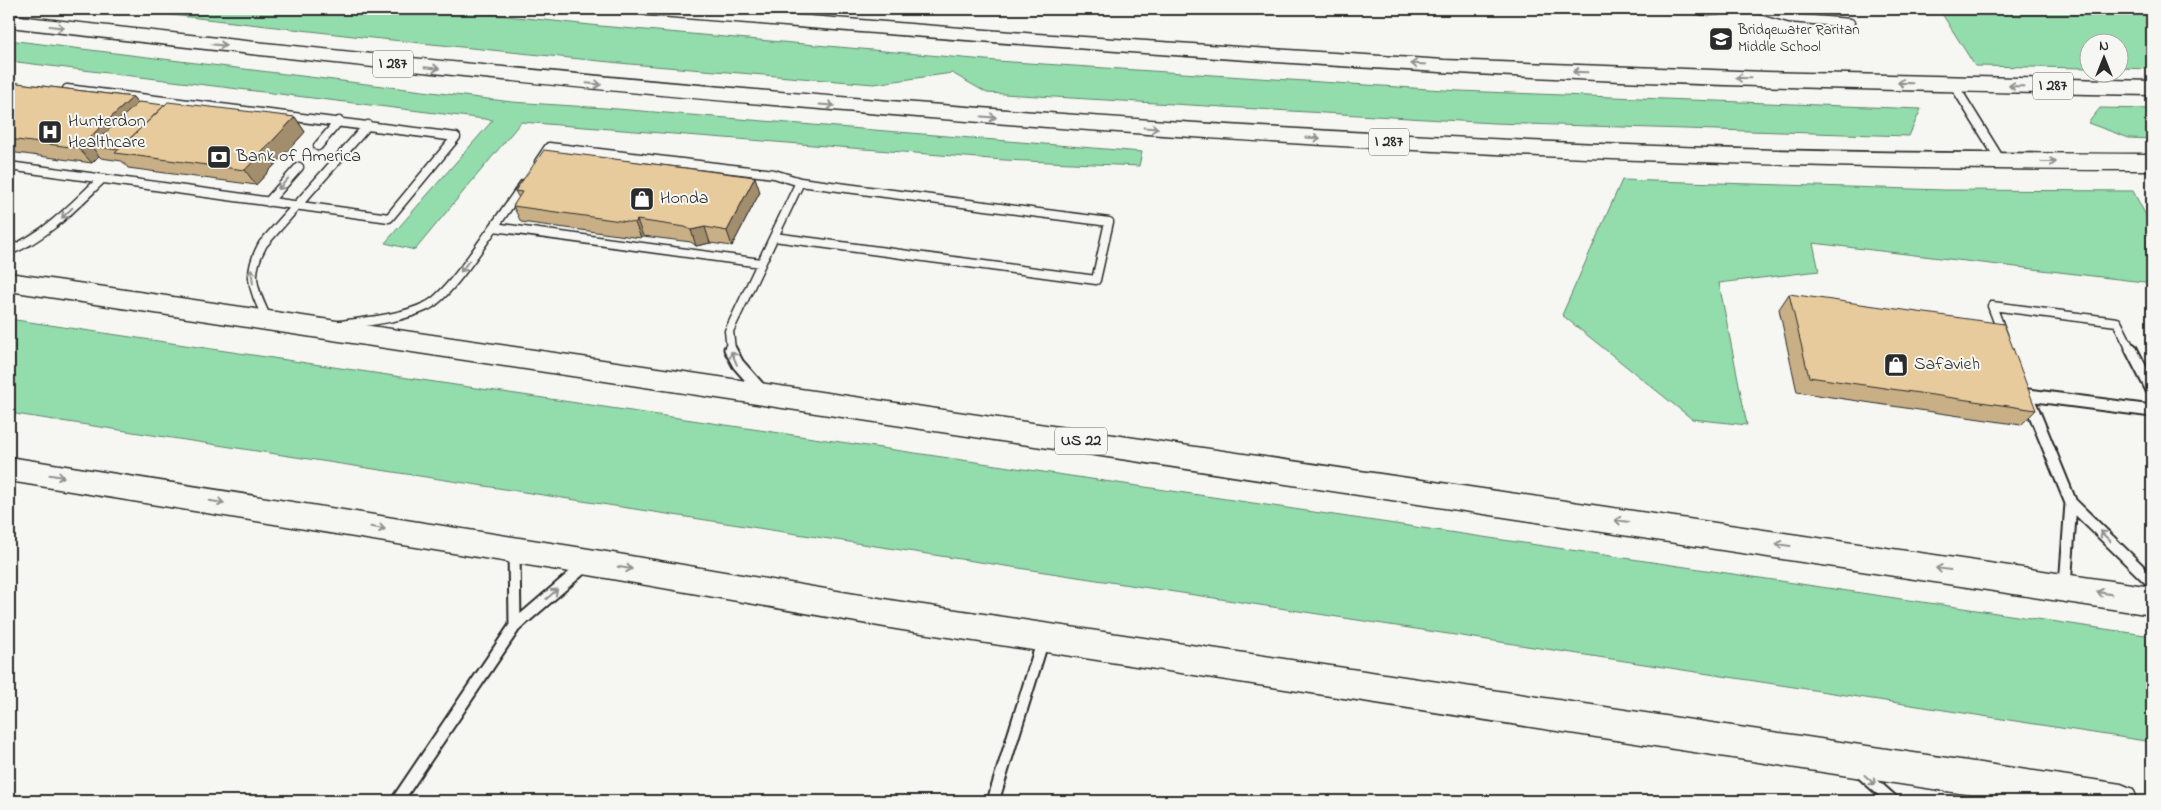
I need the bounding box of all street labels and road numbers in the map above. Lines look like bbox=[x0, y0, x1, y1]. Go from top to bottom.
road number: I 287 bbox=[373, 51, 413, 78]
road number: I 287 bbox=[2033, 72, 2073, 100]
road number: I 287 bbox=[1369, 128, 1409, 156]
road number: US 22 bbox=[1055, 428, 1107, 454]

